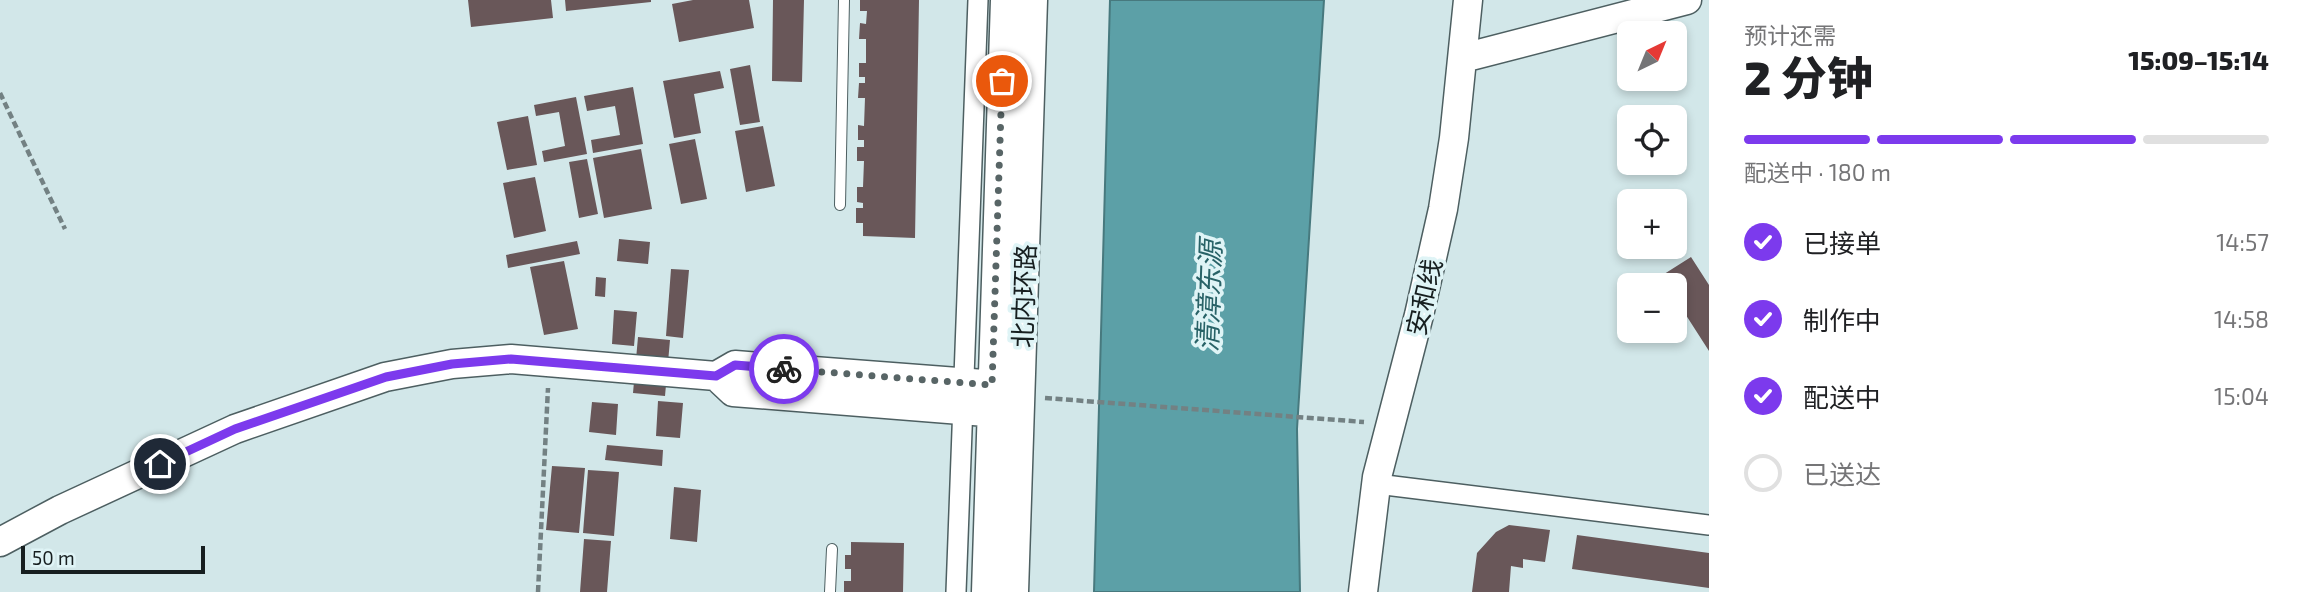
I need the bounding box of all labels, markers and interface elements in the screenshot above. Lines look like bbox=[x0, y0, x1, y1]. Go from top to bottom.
north arrow bbox=[1617, 21, 1687, 91]
map controls bbox=[1617, 21, 1687, 343]
text: 预计还需 bbox=[1744, 21, 1836, 49]
text: 15:09–15:14 bbox=[2128, 44, 2269, 75]
text: 2 分钟 bbox=[1744, 49, 1873, 104]
pin bbox=[972, 51, 1032, 111]
icon: bag bbox=[983, 62, 1021, 100]
button: locate bbox=[1617, 105, 1687, 175]
text: 配送中 · 180 m bbox=[1744, 158, 1891, 186]
button: + bbox=[1617, 189, 1687, 259]
icon: check bbox=[1744, 223, 1782, 261]
text: 已接单 bbox=[1803, 227, 1881, 258]
text: 14:57 bbox=[2216, 228, 2269, 256]
water label: 清漳东源 bbox=[1189, 234, 1227, 353]
street label: 北内环路 bbox=[1006, 243, 1040, 349]
street label: 安和线 bbox=[1399, 256, 1447, 338]
button: − bbox=[1617, 273, 1687, 343]
icon: check bbox=[1744, 300, 1782, 338]
text: 制作中 bbox=[1803, 304, 1881, 335]
text: 14:58 bbox=[2214, 305, 2269, 333]
courier bbox=[749, 334, 819, 404]
icon: bike bbox=[765, 350, 803, 388]
icon: check bbox=[1744, 377, 1782, 415]
text: 配送中 bbox=[1803, 381, 1881, 412]
text: 15:04 bbox=[2214, 382, 2269, 410]
pin bbox=[130, 434, 190, 494]
icon: home bbox=[141, 445, 179, 483]
text: 已送达 bbox=[1803, 458, 1881, 489]
scale bar bbox=[21, 543, 205, 575]
text: 50 m bbox=[32, 546, 75, 569]

